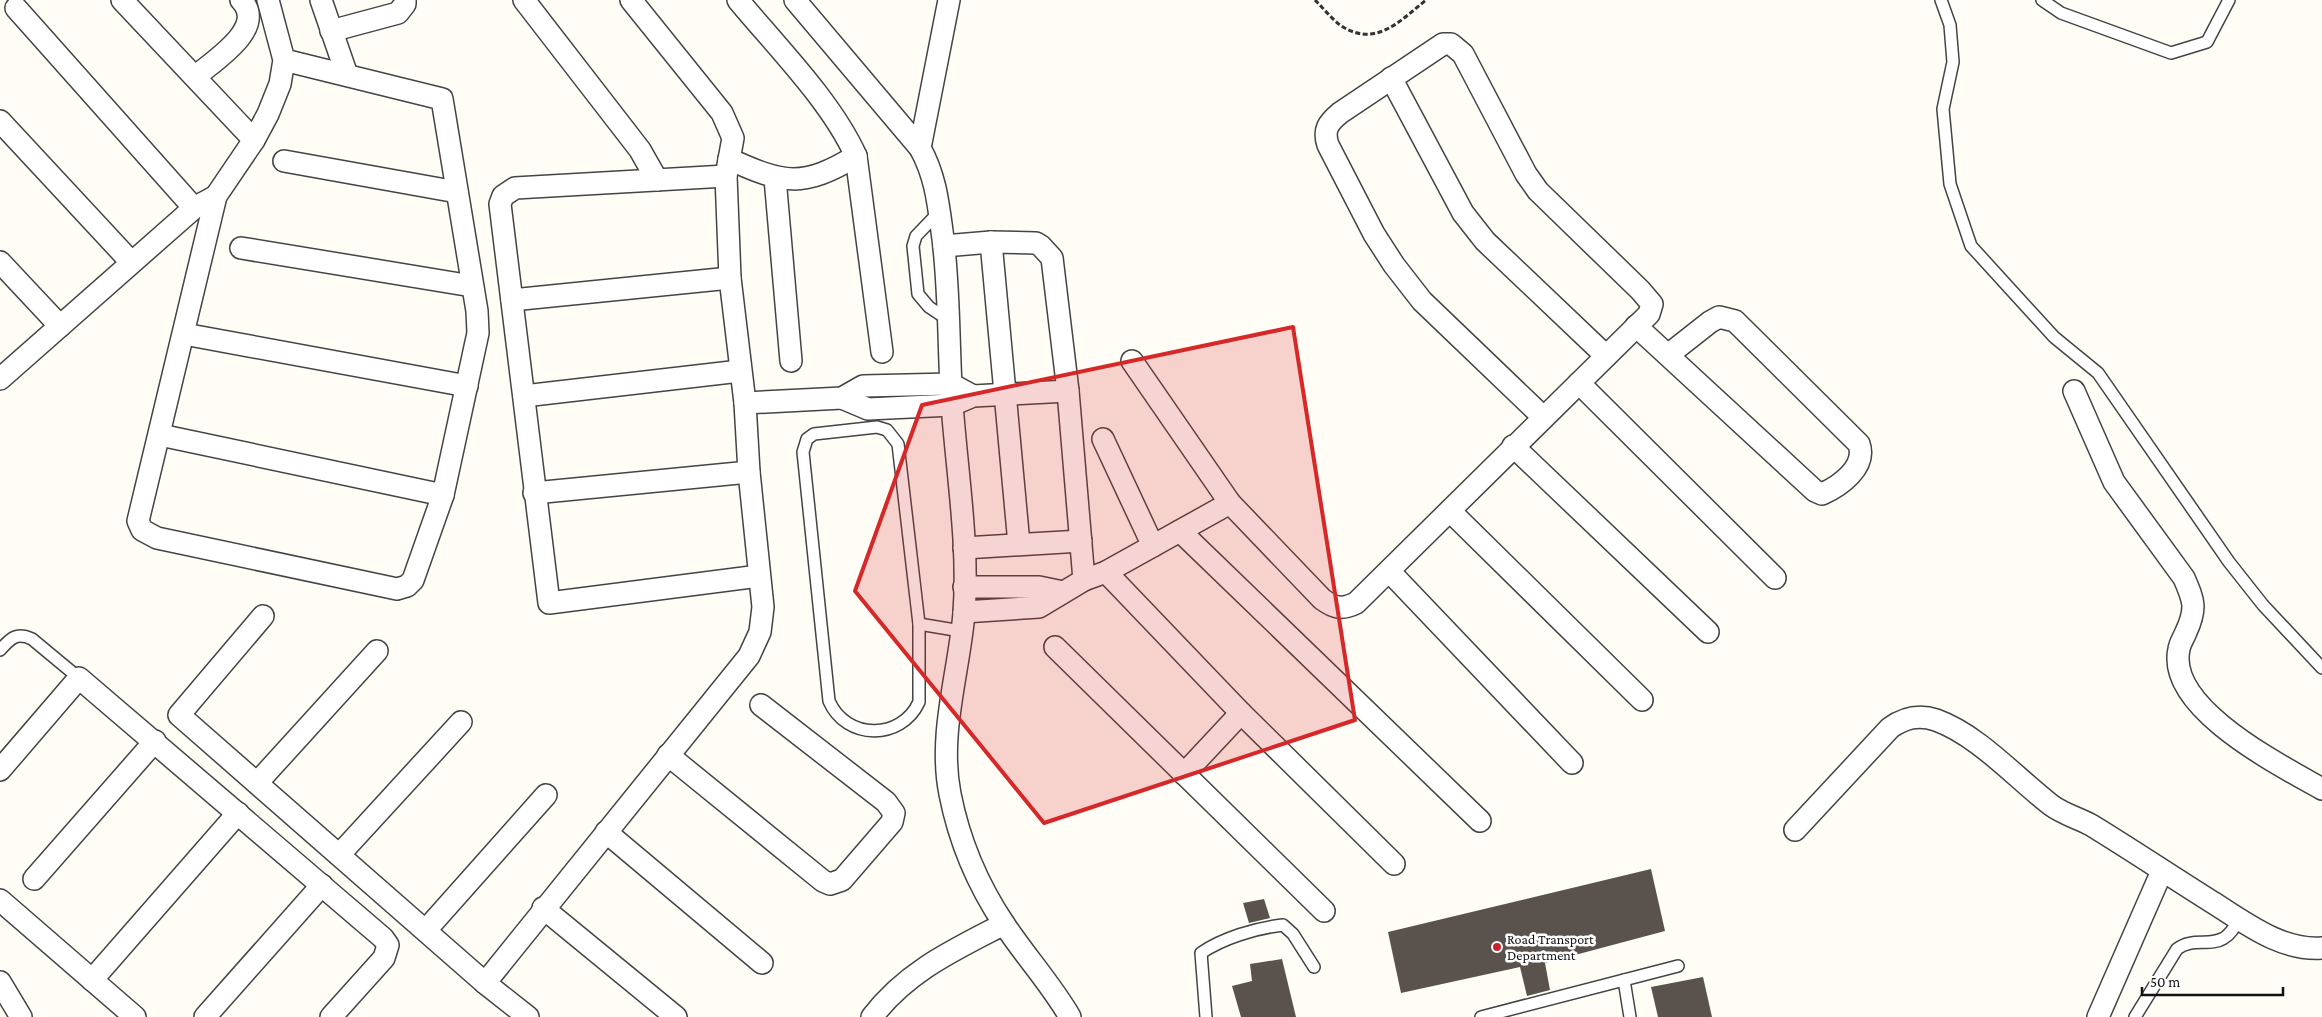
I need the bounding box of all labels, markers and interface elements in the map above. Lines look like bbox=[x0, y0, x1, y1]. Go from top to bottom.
place label: Road Transport Department bbox=[1507, 931, 1594, 963]
marker: Road Transport Department bbox=[1491, 941, 1503, 953]
scale bar bbox=[2142, 964, 2283, 996]
text: 50 m bbox=[2150, 974, 2180, 990]

